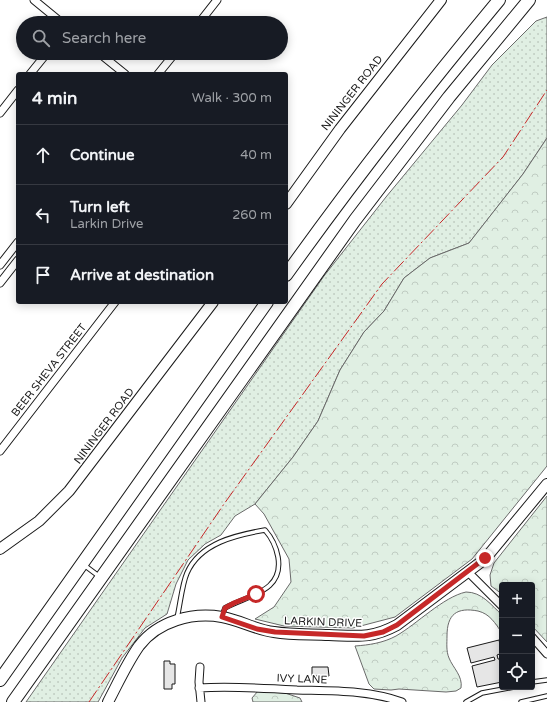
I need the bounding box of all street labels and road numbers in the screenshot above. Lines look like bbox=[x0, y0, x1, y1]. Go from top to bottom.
street label: NININGER ROAD bbox=[319, 53, 385, 133]
street label: BEER SHEVA STREET bbox=[9, 321, 89, 419]
street label: NININGER ROAD bbox=[71, 385, 137, 467]
street label: LARKIN DRIVE bbox=[284, 614, 362, 630]
street label: IVY LANE bbox=[276, 672, 328, 686]

